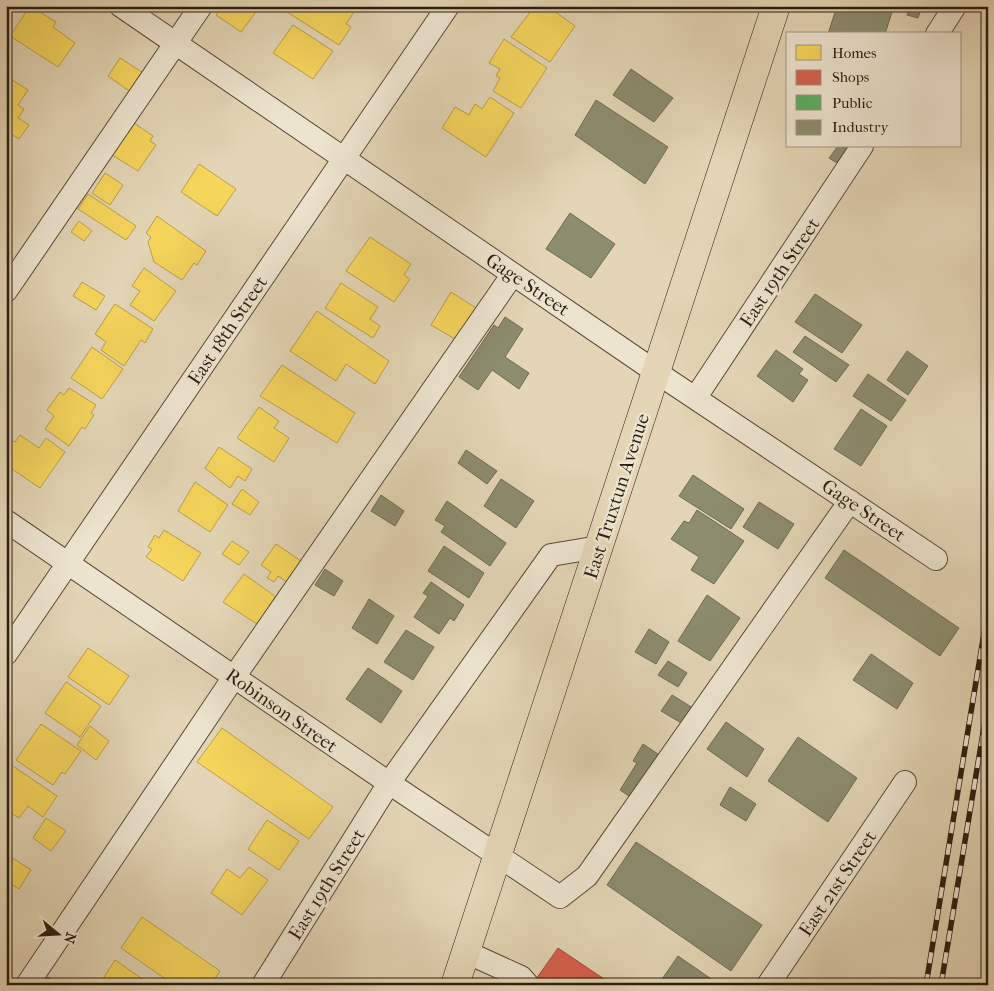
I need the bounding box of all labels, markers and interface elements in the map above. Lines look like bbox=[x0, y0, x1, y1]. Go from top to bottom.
legend bbox=[786, 32, 962, 148]
text: Homes bbox=[832, 44, 877, 62]
text: Shops bbox=[832, 68, 870, 86]
text: Public bbox=[832, 94, 873, 112]
text: Industry bbox=[832, 118, 889, 136]
street label: East 19th Street bbox=[735, 214, 824, 331]
street label: Gage Street bbox=[481, 249, 574, 321]
street label: East 18th Street bbox=[183, 272, 272, 389]
street label: East Truxtun Avenue bbox=[580, 411, 654, 582]
street label: Gage Street bbox=[817, 475, 910, 547]
street label: Robinson Street bbox=[221, 664, 342, 758]
street label: East 19th Street bbox=[284, 825, 370, 944]
street label: East 21st Street bbox=[794, 826, 881, 941]
north arrow bbox=[32, 908, 82, 958]
text: N bbox=[60, 930, 80, 946]

